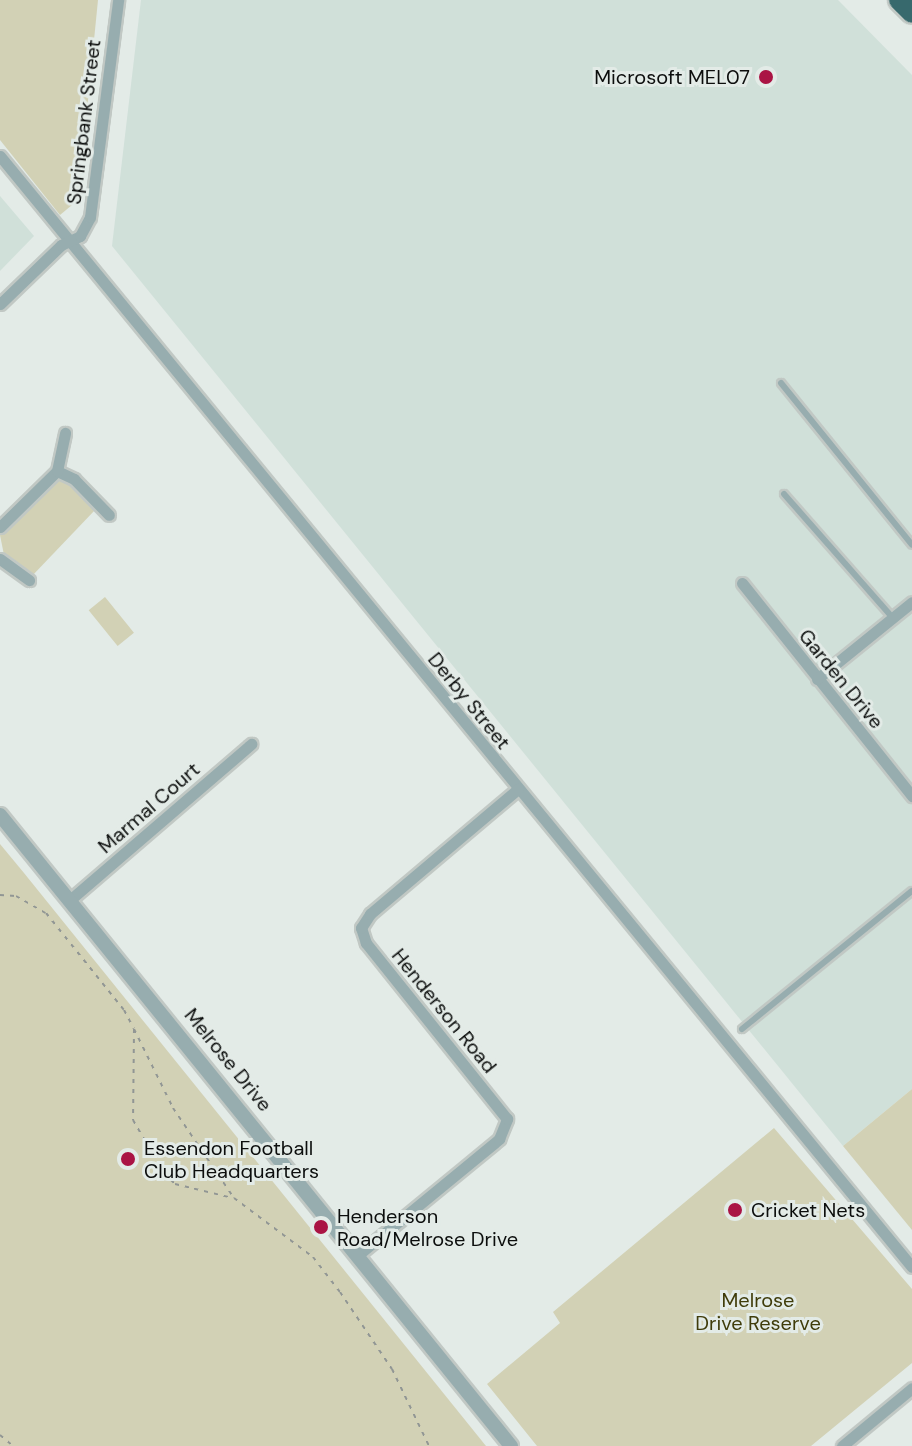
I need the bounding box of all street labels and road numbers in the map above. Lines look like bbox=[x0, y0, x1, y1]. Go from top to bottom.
street label: Springbank Street bbox=[62, 38, 106, 206]
street label: Garden Drive bbox=[794, 624, 888, 734]
street label: Derby Street bbox=[423, 648, 515, 754]
street label: Marmal Court bbox=[93, 757, 205, 859]
street label: Henderson Road bbox=[387, 944, 501, 1078]
street label: Melrose Drive bbox=[179, 1004, 277, 1116]

